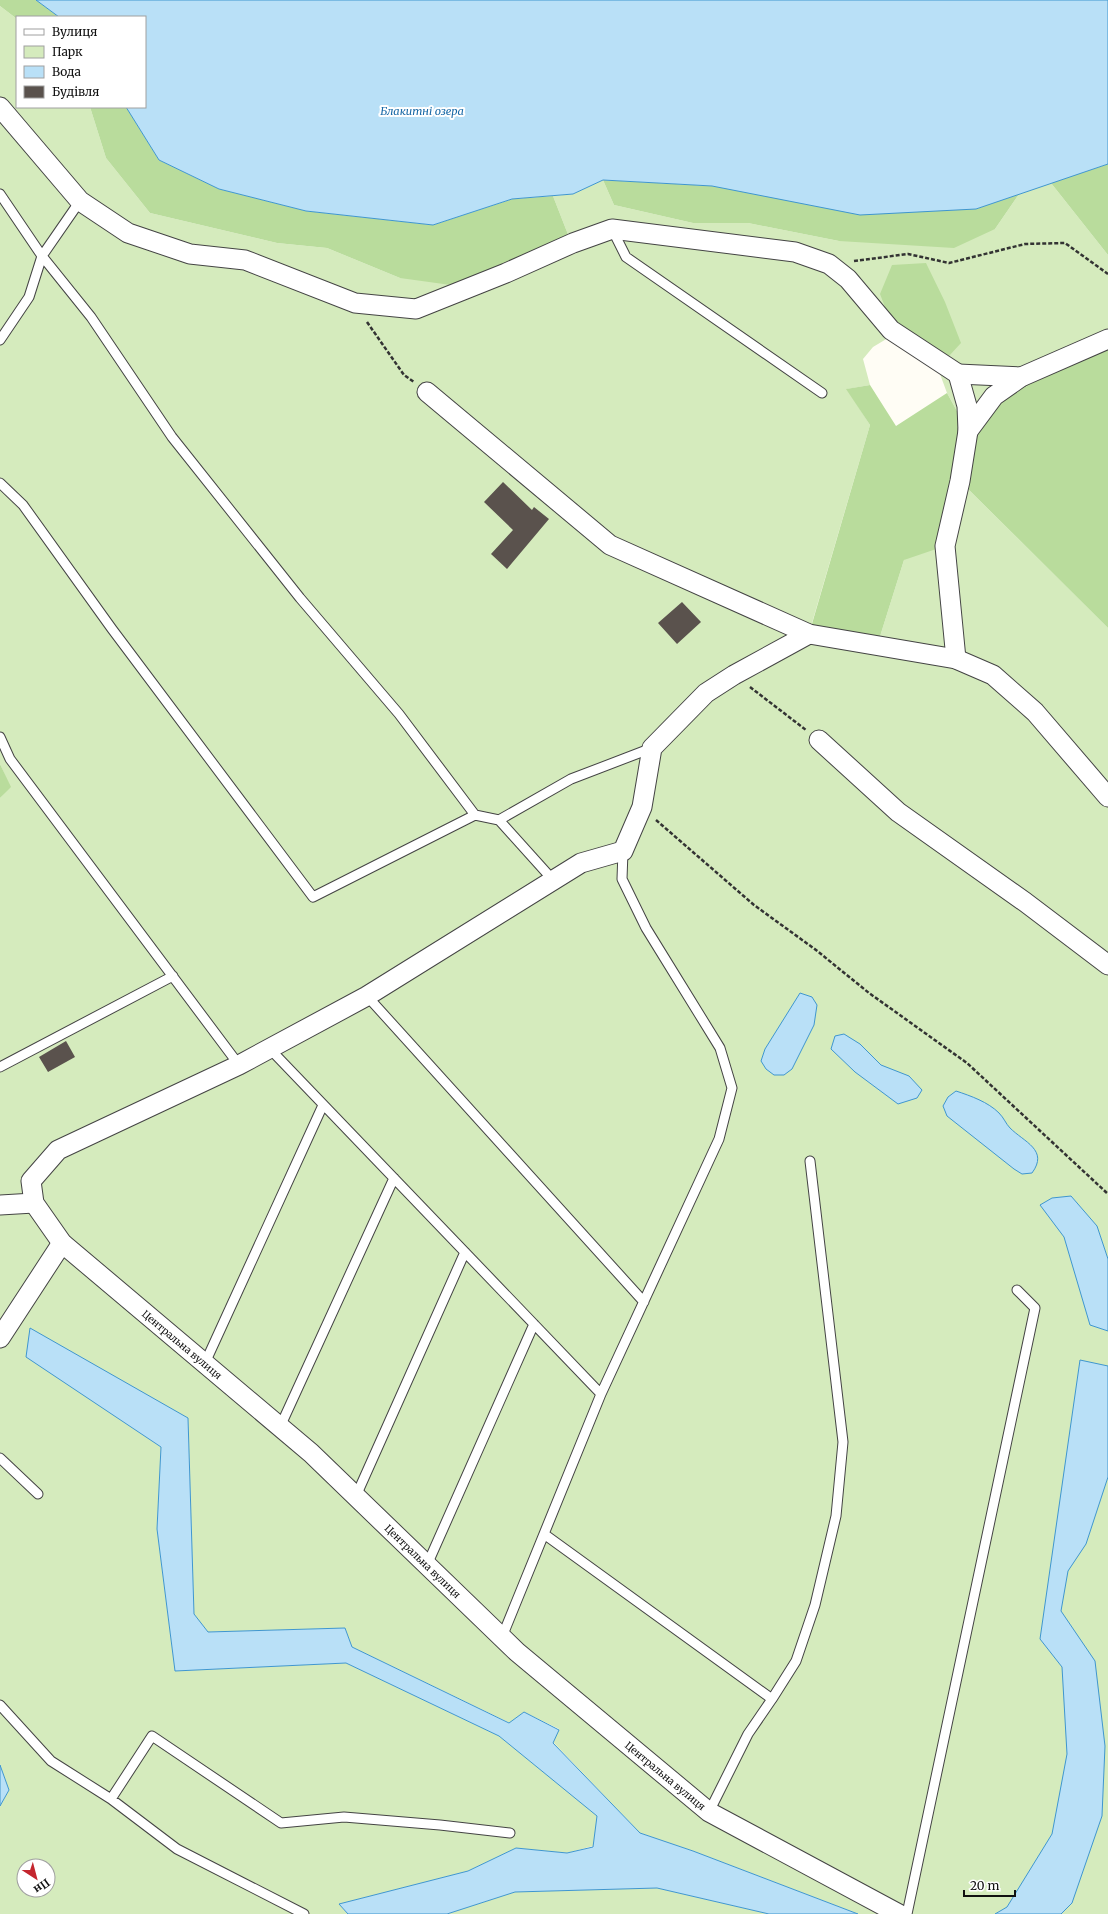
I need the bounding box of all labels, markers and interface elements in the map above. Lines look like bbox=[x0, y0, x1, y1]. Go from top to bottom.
legend bbox=[16, 16, 146, 108]
text: Вулиця bbox=[52, 24, 97, 39]
text: Парк bbox=[52, 44, 83, 59]
text: Вода bbox=[52, 64, 82, 79]
text: Будівля bbox=[52, 84, 99, 99]
water label: Блакитні озера bbox=[380, 104, 464, 118]
street label: Центральна вулиця bbox=[139, 1307, 225, 1382]
street label: Центральна вулиця bbox=[382, 1522, 463, 1601]
street label: Центральна вулиця bbox=[622, 1739, 708, 1813]
north arrow bbox=[16, 1858, 56, 1898]
scale bar bbox=[964, 1872, 1015, 1898]
text: Пн bbox=[31, 1876, 53, 1897]
text: 20 m bbox=[970, 1878, 999, 1893]

